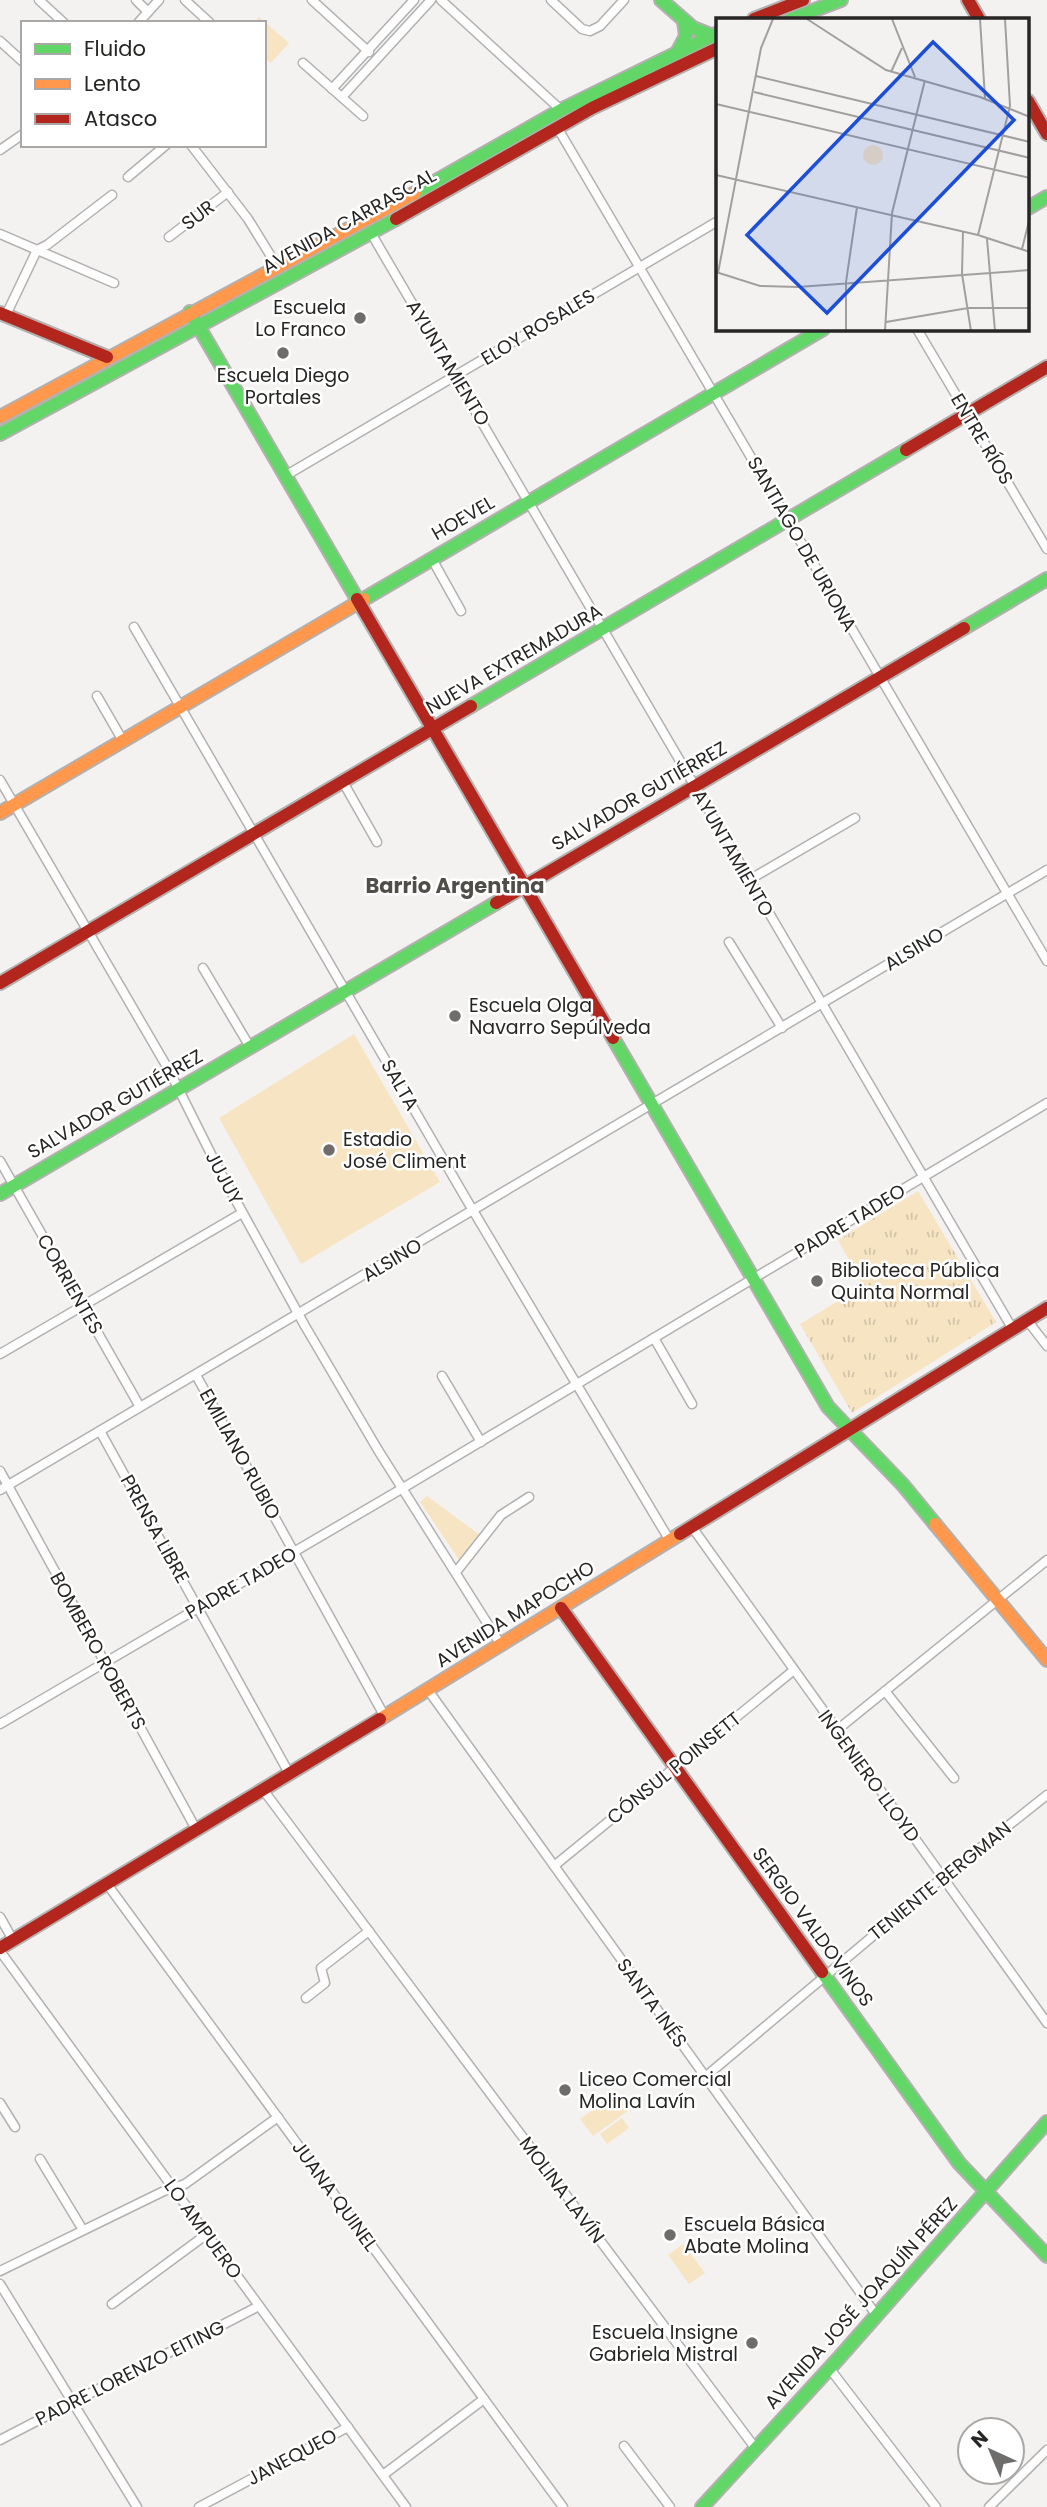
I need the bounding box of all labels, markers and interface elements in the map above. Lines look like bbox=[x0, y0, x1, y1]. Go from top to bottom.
inset map bbox=[716, 18, 1030, 331]
legend bbox=[21, 21, 266, 147]
text: Fluido bbox=[84, 34, 146, 63]
text: Lento bbox=[84, 69, 141, 98]
text: Atasco bbox=[84, 104, 157, 133]
street label: AVENIDA CARRASCAL bbox=[257, 162, 441, 280]
street label: SUR bbox=[176, 194, 220, 236]
street label: ELOY ROSALES bbox=[476, 282, 600, 372]
place label: Escuela Lo Franco bbox=[255, 294, 346, 343]
street label: AYUNTAMIENTO bbox=[400, 295, 496, 431]
marker: Escuela Lo Franco bbox=[352, 310, 368, 326]
marker: Escuela Diego Portales bbox=[275, 345, 291, 361]
place label: Escuela Diego Portales bbox=[217, 362, 349, 411]
street label: ENTRE RÍOS bbox=[944, 388, 1020, 490]
street label: SANTIAGO DE URIONA bbox=[741, 451, 863, 637]
street label: HOEVEL bbox=[427, 489, 499, 547]
street label: NUEVA EXTREMADURA bbox=[421, 597, 607, 721]
street label: SALVADOR GUTIÉRREZ bbox=[546, 735, 732, 857]
street label: AYUNTAMIENTO bbox=[686, 785, 780, 922]
district label: Barrio Argentina bbox=[365, 871, 545, 900]
street label: ALSINO bbox=[879, 921, 949, 977]
place label: Escuela Olga Navarro Sepúlveda bbox=[469, 992, 651, 1041]
marker: Escuela Olga Navarro Sepúlveda bbox=[447, 1008, 463, 1024]
street label: SALVADOR GUTIÉRREZ bbox=[22, 1043, 208, 1165]
street label: SALTA bbox=[374, 1054, 426, 1116]
place label: Estadio José Climent bbox=[343, 1126, 467, 1175]
marker: Estadio José Climent bbox=[321, 1142, 337, 1158]
street label: JUJUY bbox=[199, 1147, 249, 1209]
street label: PADRE TADEO bbox=[790, 1177, 911, 1265]
street label: CORRIENTES bbox=[30, 1229, 110, 1339]
street label: ALSINO bbox=[357, 1232, 427, 1288]
place label: Biblioteca Pública Quinta Normal bbox=[831, 1257, 1000, 1306]
marker: Biblioteca Pública Quinta Normal bbox=[809, 1273, 825, 1289]
street label: EMILIANO RUBIO bbox=[193, 1384, 287, 1524]
street label: PRENSA LIBRE bbox=[114, 1470, 196, 1588]
street label: PADRE TADEO bbox=[180, 1540, 302, 1626]
street label: AVENIDA MAPOCHO bbox=[430, 1554, 600, 1674]
street label: BOMBERO ROBERTS bbox=[43, 1567, 153, 1735]
street label: INGENIERO LLOYD bbox=[812, 1704, 926, 1848]
street label: CÓNSUL POINSETT bbox=[601, 1705, 747, 1831]
street label: TENIENTE BERGMAN bbox=[863, 1815, 1017, 1947]
street label: SERGIO VALDOVINOS bbox=[746, 1842, 880, 2012]
street label: SANTA INÉS bbox=[610, 1953, 694, 2053]
place label: Liceo Comercial Molina Lavín bbox=[579, 2066, 731, 2115]
marker: Liceo Comercial Molina Lavín bbox=[557, 2082, 573, 2098]
street label: MOLINA LAVÍN bbox=[513, 2131, 611, 2249]
street label: JUANA QUINEL bbox=[286, 2135, 384, 2257]
street label: LO AMPUERO bbox=[158, 2174, 248, 2284]
street label: AVENIDA JOSÉ JOAQUÍN PÉREZ bbox=[758, 2191, 964, 2415]
place label: Escuela Básica Abate Molina bbox=[684, 2211, 825, 2260]
marker: Escuela Básica Abate Molina bbox=[662, 2227, 678, 2243]
street label: PADRE LORENZO EITING bbox=[31, 2313, 229, 2433]
place label: Escuela Insigne Gabriela Mistral bbox=[589, 2319, 738, 2368]
marker: Escuela Insigne Gabriela Mistral bbox=[744, 2335, 760, 2351]
north arrow bbox=[956, 2416, 1026, 2486]
street label: JANEQUEO bbox=[242, 2422, 342, 2492]
text: N bbox=[965, 2424, 994, 2454]

